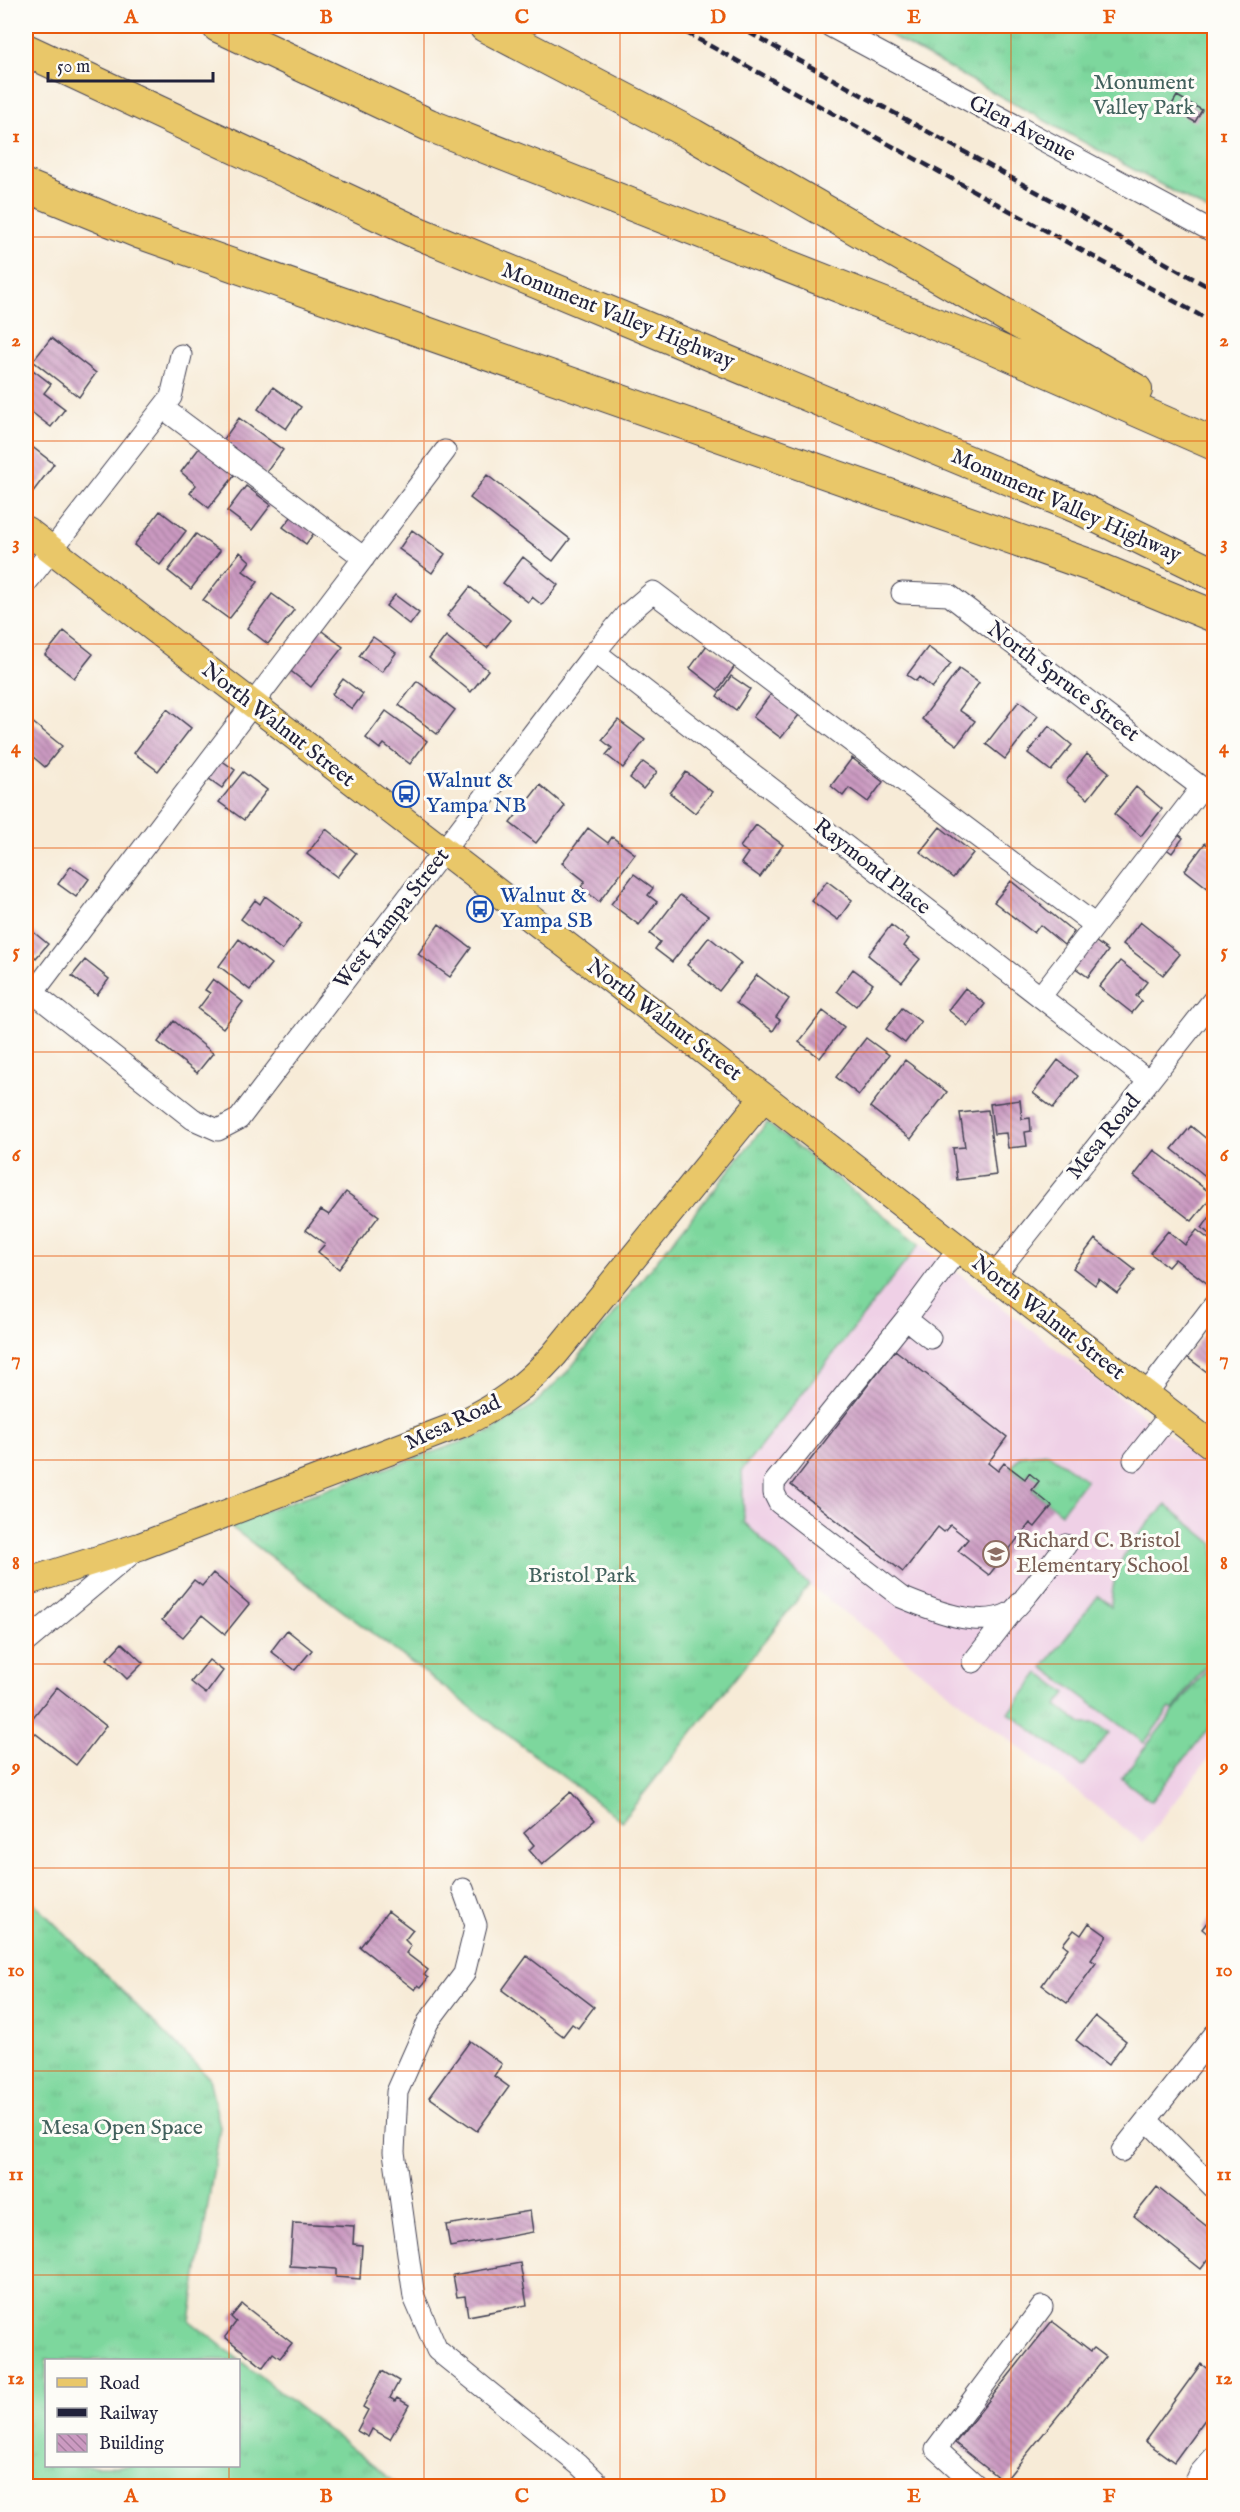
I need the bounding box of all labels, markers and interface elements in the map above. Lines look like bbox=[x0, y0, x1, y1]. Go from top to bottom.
text: A bbox=[123, 5, 139, 30]
text: B bbox=[319, 5, 333, 30]
text: C bbox=[515, 5, 529, 30]
text: D bbox=[710, 5, 726, 30]
text: E bbox=[907, 5, 921, 30]
text: F bbox=[1103, 5, 1116, 30]
scale bar bbox=[48, 45, 213, 83]
text: 50 m bbox=[57, 56, 90, 79]
park label: Monument Valley Park bbox=[1092, 69, 1195, 122]
street label: Glen Avenue bbox=[964, 89, 1080, 169]
text: 1 bbox=[12, 124, 20, 149]
text: 1 bbox=[1220, 124, 1228, 149]
street label: Monument Valley Highway bbox=[497, 256, 739, 376]
text: 2 bbox=[11, 328, 21, 353]
text: 2 bbox=[1219, 328, 1229, 353]
street label: Monument Valley Highway bbox=[947, 443, 1186, 570]
text: 3 bbox=[12, 531, 20, 556]
text: 3 bbox=[1220, 531, 1228, 556]
street label: North Spruce Street bbox=[981, 615, 1145, 749]
street label: North Walnut Street bbox=[196, 656, 361, 794]
text: 4 bbox=[11, 735, 22, 760]
text: 4 bbox=[1219, 735, 1230, 760]
place label: Walnut & Yampa NB bbox=[426, 767, 527, 820]
bus stop icon: Walnut & Yampa NB bbox=[391, 779, 421, 809]
street label: Raymond Place bbox=[808, 812, 936, 922]
street label: West Yampa Street bbox=[328, 842, 456, 995]
place label: Walnut & Yampa SB bbox=[500, 882, 593, 935]
bus stop icon: Walnut & Yampa SB bbox=[465, 894, 495, 924]
text: 5 bbox=[12, 939, 20, 964]
text: 5 bbox=[1220, 939, 1228, 964]
street label: North Walnut Street bbox=[581, 952, 748, 1088]
street label: Mesa Road bbox=[1061, 1088, 1147, 1186]
text: 6 bbox=[12, 1143, 22, 1168]
text: 6 bbox=[1220, 1143, 1230, 1168]
street label: North Walnut Street bbox=[966, 1249, 1131, 1387]
text: 7 bbox=[11, 1347, 21, 1372]
text: 7 bbox=[1219, 1347, 1229, 1372]
street label: Mesa Road bbox=[401, 1389, 506, 1457]
place label: Richard C. Bristol Elementary School bbox=[1016, 1527, 1189, 1580]
school or university icon: Richard C. Bristol Elementary School bbox=[981, 1539, 1011, 1569]
text: 8 bbox=[12, 1551, 20, 1576]
text: 8 bbox=[1220, 1551, 1228, 1576]
park label: Bristol Park bbox=[528, 1562, 636, 1590]
text: 9 bbox=[11, 1754, 21, 1779]
text: 9 bbox=[1219, 1754, 1229, 1779]
text: 10 bbox=[7, 1958, 25, 1983]
text: 10 bbox=[1215, 1958, 1233, 1983]
park label: Mesa Open Space bbox=[41, 2114, 203, 2142]
text: 11 bbox=[9, 2162, 23, 2187]
text: 11 bbox=[1217, 2162, 1231, 2187]
legend bbox=[45, 2359, 240, 2467]
text: 12 bbox=[8, 2366, 25, 2391]
text: 12 bbox=[1216, 2366, 1233, 2391]
text: Road bbox=[99, 2373, 140, 2396]
text: Railway bbox=[99, 2403, 158, 2426]
text: Building bbox=[99, 2433, 164, 2456]
text: A bbox=[123, 2484, 139, 2509]
text: B bbox=[319, 2484, 333, 2509]
text: C bbox=[515, 2484, 529, 2509]
text: D bbox=[710, 2484, 726, 2509]
text: E bbox=[907, 2484, 921, 2509]
text: F bbox=[1103, 2484, 1116, 2509]

